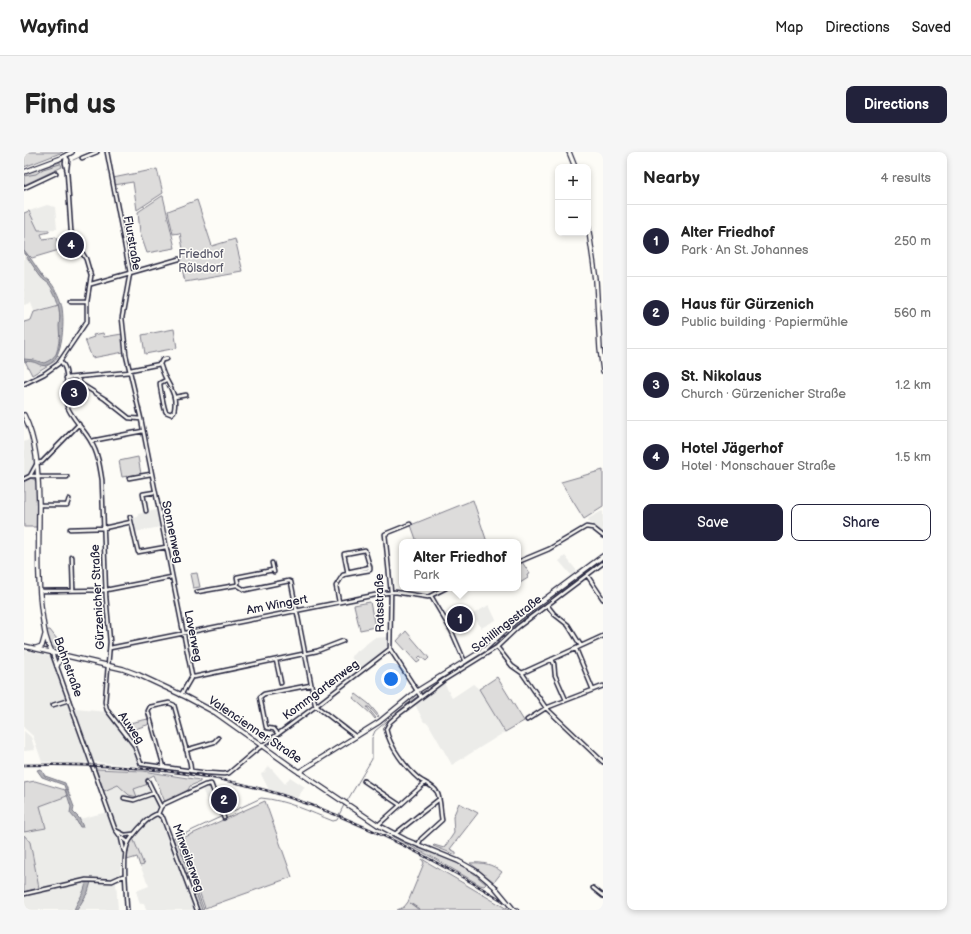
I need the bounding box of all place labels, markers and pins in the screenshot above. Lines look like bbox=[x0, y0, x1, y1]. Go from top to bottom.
pin: 4 bbox=[58, 230, 84, 260]
pin: 3 bbox=[61, 378, 87, 408]
pin: 1 bbox=[447, 604, 473, 634]
pin: 2 bbox=[211, 785, 237, 815]

